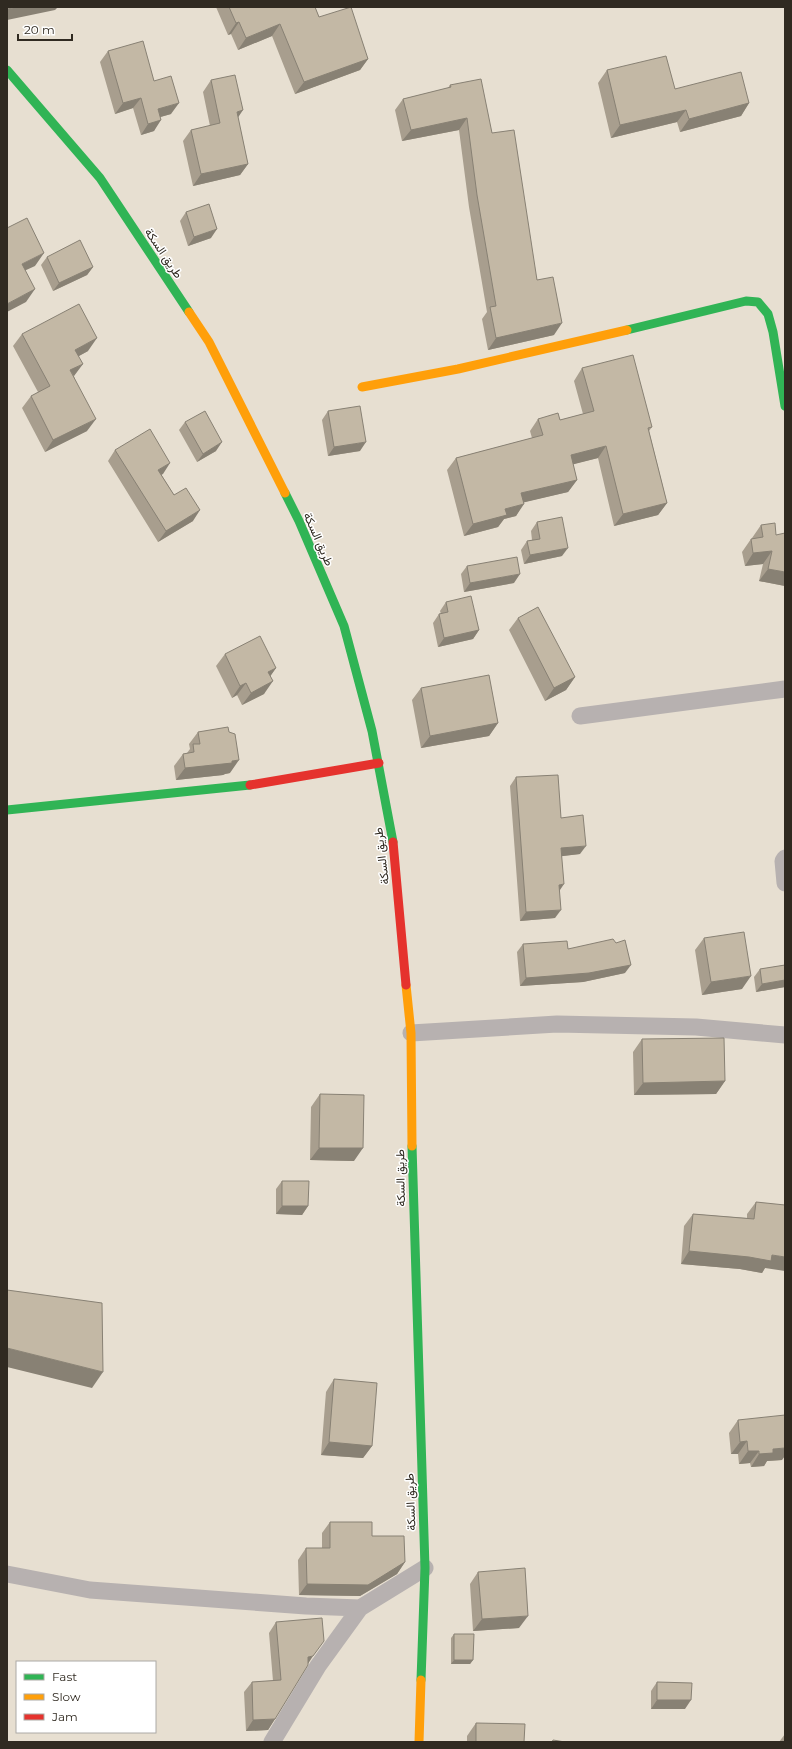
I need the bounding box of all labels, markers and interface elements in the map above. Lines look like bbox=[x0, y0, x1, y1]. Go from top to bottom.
scale bar bbox=[18, 16, 72, 42]
text: 20 m bbox=[24, 22, 55, 37]
street label: طريق السكة bbox=[141, 225, 186, 282]
street label: طريق السكة bbox=[300, 510, 338, 569]
street label: طريق السكة bbox=[370, 826, 393, 885]
street label: طريق السكة bbox=[392, 1149, 409, 1207]
street label: طريق السكة bbox=[401, 1473, 419, 1531]
legend bbox=[16, 1661, 156, 1733]
text: Fast bbox=[52, 1669, 77, 1684]
text: Slow bbox=[52, 1689, 81, 1704]
text: Jam bbox=[51, 1709, 78, 1724]

